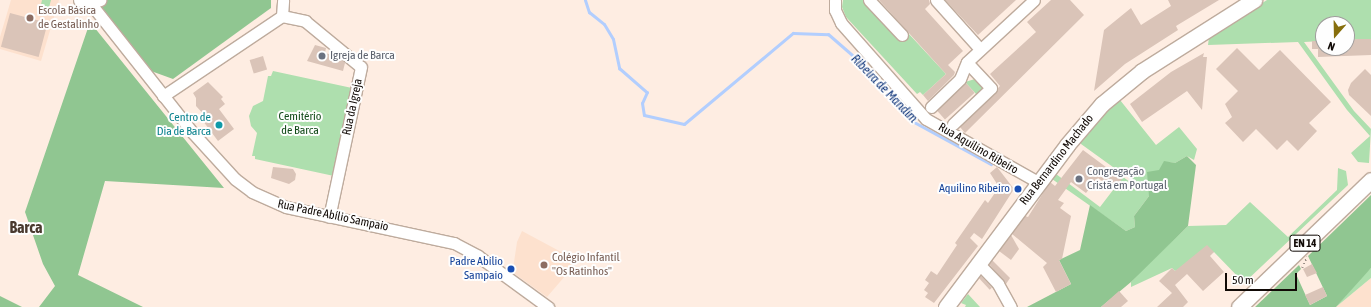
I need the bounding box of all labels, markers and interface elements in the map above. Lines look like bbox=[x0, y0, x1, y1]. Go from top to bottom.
place label: Escola Básica de Gestalinho bbox=[38, 4, 99, 32]
marker: Escola Básica de Gestalinho bbox=[25, 13, 35, 23]
north arrow bbox=[1315, 16, 1355, 56]
text: N bbox=[1326, 40, 1336, 53]
place label: Igreja de Barca bbox=[330, 49, 395, 63]
marker: Igreja de Barca bbox=[317, 51, 327, 61]
water label: Ribeira de Mandim bbox=[847, 51, 921, 127]
street label: Rua da Igreja bbox=[340, 77, 366, 137]
park label: Cemitério de Barca bbox=[279, 110, 321, 138]
place label: Centro de Dia de Barca bbox=[157, 111, 211, 139]
street label: Rua Bernardino Machado bbox=[1017, 112, 1097, 208]
marker: Centro de Dia de Barca bbox=[214, 120, 224, 130]
street label: Rua Aquilino Ribeiro bbox=[935, 120, 1021, 178]
place label: Congregação Cristã em Portugal bbox=[1087, 165, 1167, 193]
marker: Congregação Cristã em Portugal bbox=[1074, 174, 1084, 184]
place label: Aquilino Ribeiro bbox=[939, 182, 1010, 196]
marker: Aquilino Ribeiro bbox=[1013, 184, 1023, 194]
street label: Rua Padre Abílio Sampaio bbox=[276, 197, 390, 235]
district label: Barca bbox=[9, 217, 43, 237]
road number: EN 14 bbox=[1289, 234, 1321, 252]
place label: Colégio Infantil "Os Ratinhos" bbox=[552, 251, 620, 279]
place label: Padre Abílio Sampaio bbox=[450, 255, 503, 283]
marker: Colégio Infantil "Os Ratinhos" bbox=[539, 260, 549, 270]
marker: Padre Abílio Sampaio bbox=[506, 264, 516, 274]
scale bar bbox=[1227, 265, 1299, 291]
text: 50 m bbox=[1232, 273, 1254, 287]

